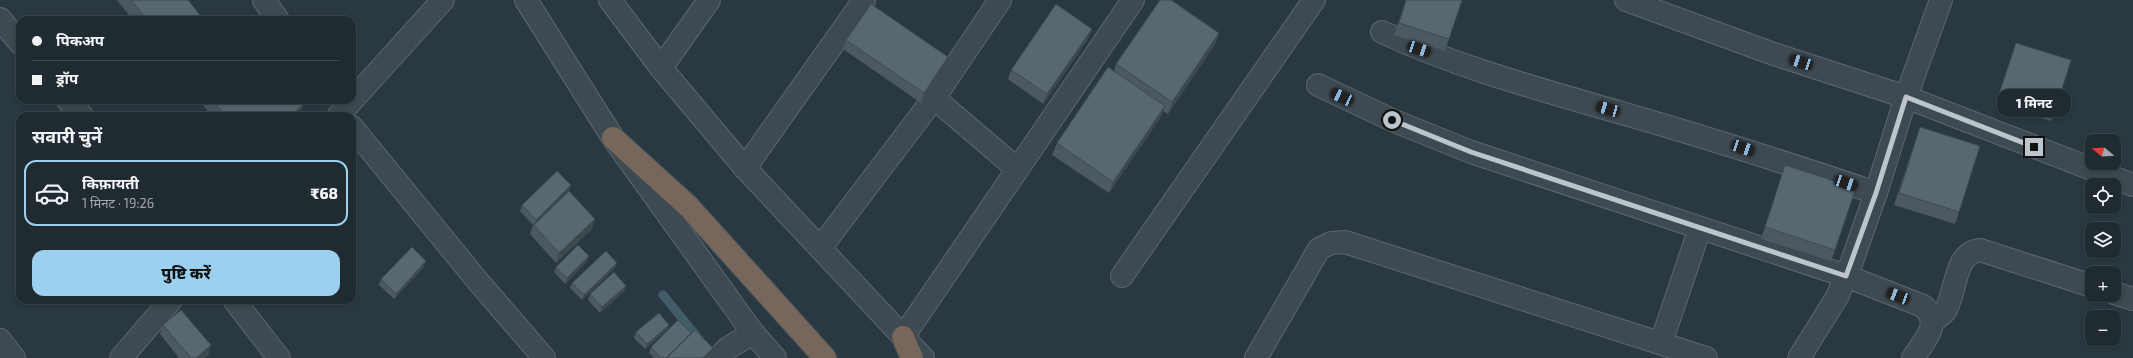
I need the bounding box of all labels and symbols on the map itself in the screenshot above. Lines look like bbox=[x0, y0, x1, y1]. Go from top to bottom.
car bbox=[1406, 40, 1432, 58]
car bbox=[1788, 53, 1814, 71]
car bbox=[1329, 86, 1355, 108]
callout: 1 मिनट bbox=[1997, 89, 2071, 117]
car bbox=[1595, 100, 1621, 118]
route start bbox=[1383, 111, 1401, 129]
north arrow bbox=[2085, 134, 2121, 170]
car bbox=[1730, 138, 1756, 158]
route end bbox=[2025, 138, 2043, 156]
car bbox=[1833, 173, 1859, 193]
car bbox=[1885, 286, 1911, 306]

